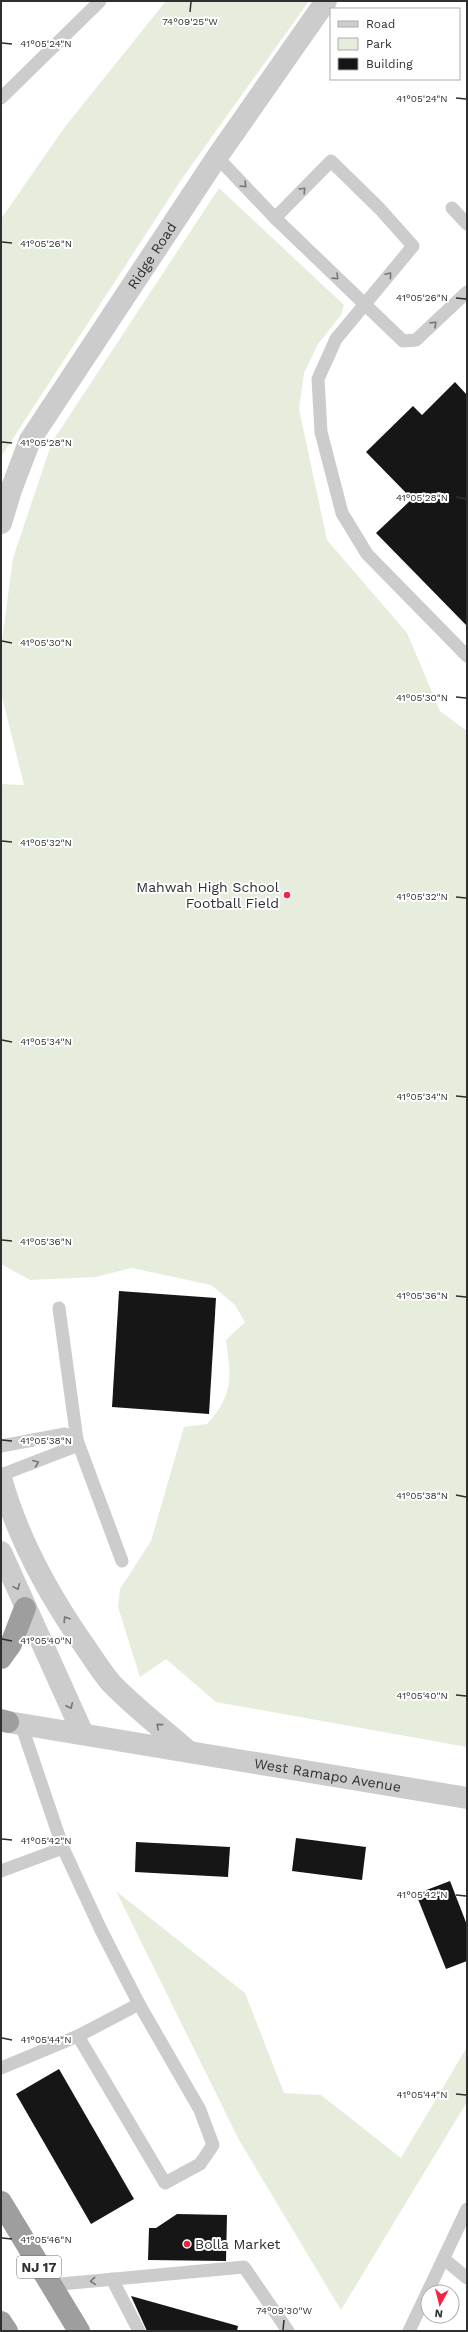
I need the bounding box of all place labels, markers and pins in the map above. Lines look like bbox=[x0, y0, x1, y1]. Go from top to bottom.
place label: Mahwah High School Football Field bbox=[136, 879, 280, 911]
marker: Mahwah High School Football Field bbox=[282, 890, 292, 900]
place label: Bolla Market bbox=[195, 2236, 281, 2252]
marker: Bolla Market bbox=[182, 2239, 192, 2249]

